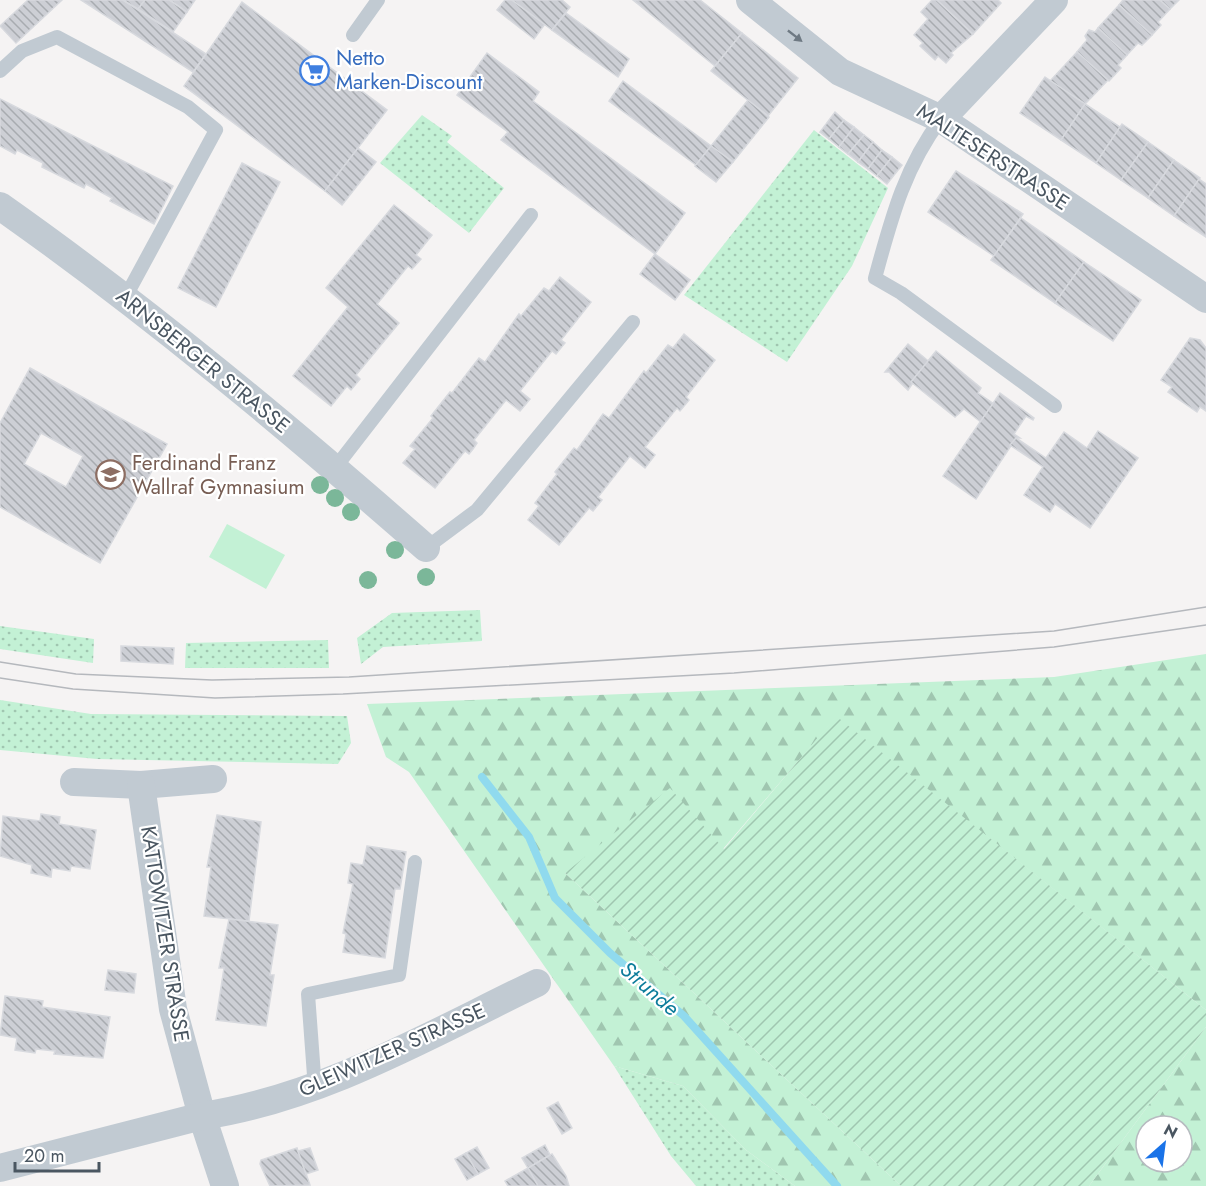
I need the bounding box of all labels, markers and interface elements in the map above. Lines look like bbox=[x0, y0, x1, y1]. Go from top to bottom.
one-way arrow bbox=[787, 29, 803, 42]
place label: Netto Marken-Discount bbox=[336, 43, 482, 97]
supermarket icon: Netto Marken-Discount bbox=[299, 54, 331, 86]
street label: MALTESERSTRASSE bbox=[911, 96, 1075, 218]
street label: ARNSBERGER STRASSE bbox=[110, 281, 296, 441]
place label: Ferdinand Franz Wallraf Gymnasium bbox=[132, 448, 305, 502]
school or university icon: Ferdinand Franz Wallraf Gymnasium bbox=[95, 459, 127, 491]
street label: KATTOWITZER STRASSE bbox=[133, 824, 197, 1044]
water label: Strunde bbox=[613, 953, 687, 1023]
street label: GLEIWITZER STRASSE bbox=[294, 995, 490, 1105]
north arrow bbox=[1134, 1114, 1194, 1174]
text: N bbox=[1160, 1118, 1182, 1144]
scale bar bbox=[15, 1135, 99, 1173]
text: 20 m bbox=[24, 1143, 64, 1169]

